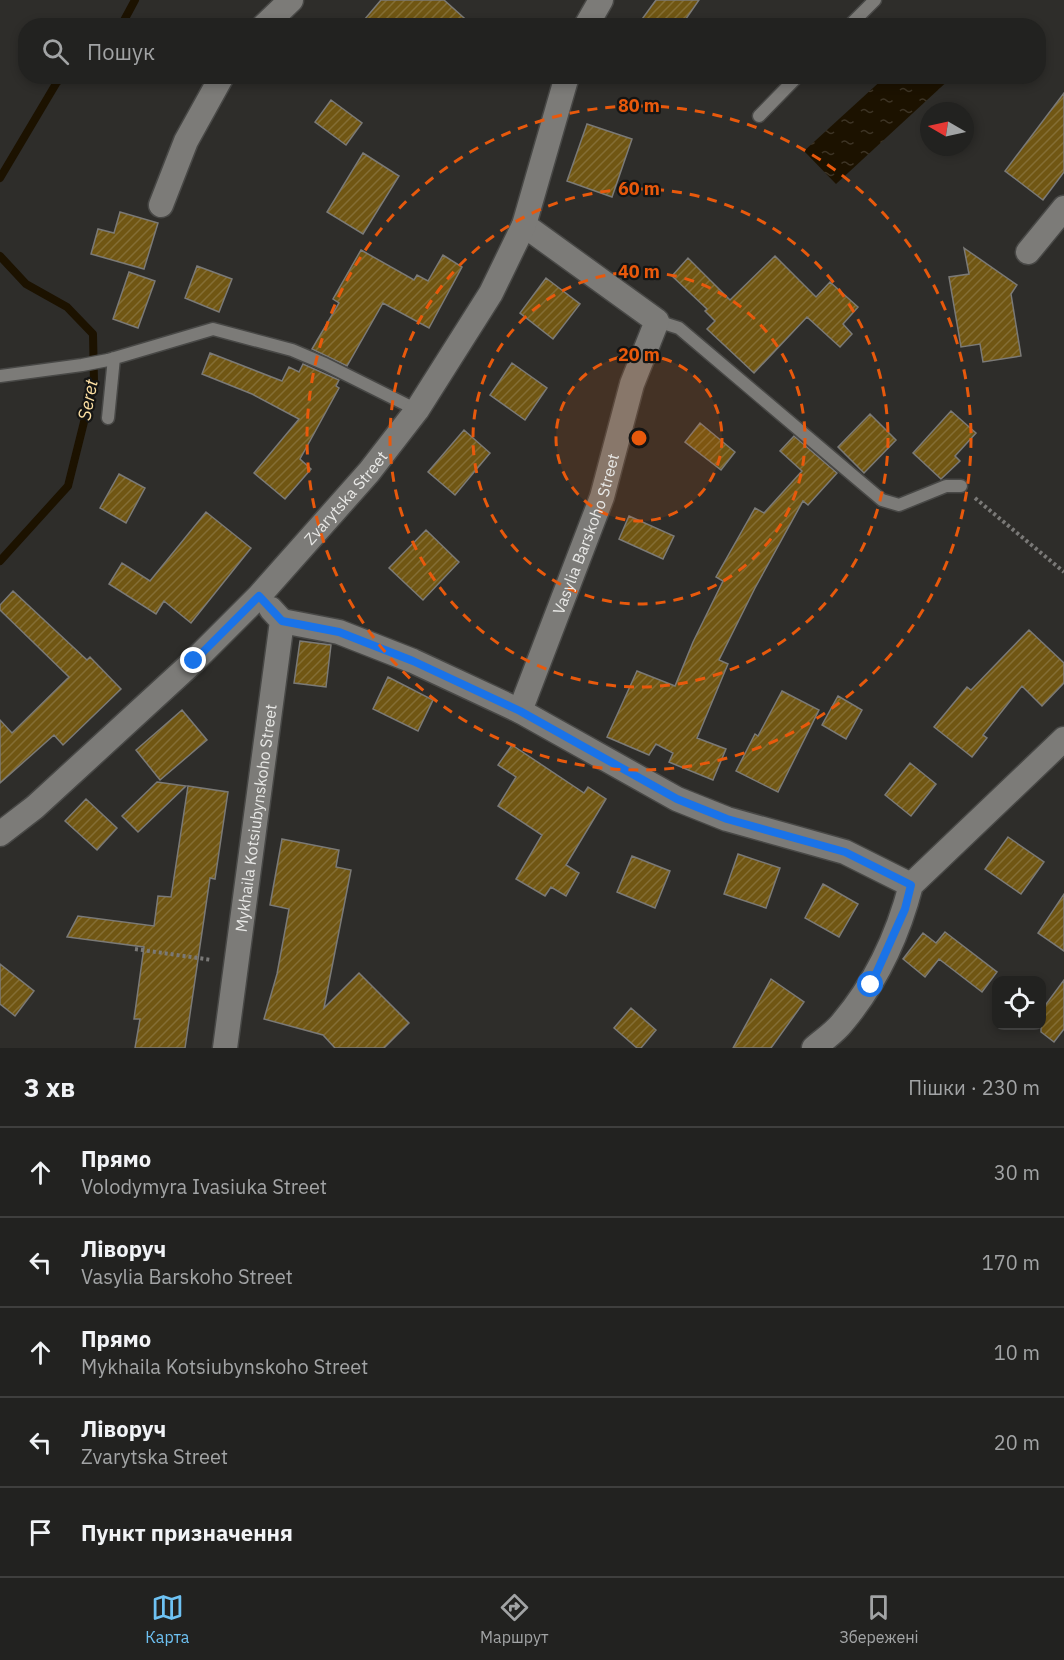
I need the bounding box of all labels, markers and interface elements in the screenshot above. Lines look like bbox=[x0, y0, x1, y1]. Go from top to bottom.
search box bbox=[18, 18, 1046, 84]
icon: search bbox=[39, 35, 72, 68]
text: Пошук bbox=[87, 37, 155, 66]
text: 80 m bbox=[618, 94, 660, 117]
north arrow bbox=[920, 102, 974, 156]
text: 60 m bbox=[618, 177, 660, 200]
text: 40 m bbox=[618, 260, 660, 283]
text: 20 m bbox=[618, 343, 660, 366]
water label: Seret bbox=[72, 376, 103, 422]
centre of rings bbox=[629, 428, 649, 448]
street label: Zvarytska Street bbox=[299, 447, 392, 549]
street label: Vasylia Barskoho Street bbox=[548, 451, 623, 617]
route end bbox=[180, 647, 206, 673]
street label: Mykhaila Kotsiubynskoho Street bbox=[231, 703, 281, 933]
route start bbox=[857, 971, 883, 997]
map controls bbox=[992, 976, 1046, 1030]
button: locate bbox=[992, 976, 1046, 1030]
text: 3 хв bbox=[24, 1070, 75, 1104]
text: Пішки · 230 m bbox=[908, 1074, 1040, 1101]
text: Прямо bbox=[81, 1144, 151, 1173]
icon: ahead bbox=[24, 1156, 57, 1189]
text: 30 m bbox=[994, 1159, 1040, 1186]
text: Volodymyra Ivasiuka Street bbox=[81, 1173, 327, 1200]
text: Ліворуч bbox=[81, 1234, 166, 1263]
icon: left bbox=[24, 1246, 57, 1279]
text: 170 m bbox=[982, 1249, 1040, 1276]
text: Vasylia Barskoho Street bbox=[81, 1263, 293, 1290]
text: Прямо bbox=[81, 1324, 151, 1353]
icon: ahead bbox=[24, 1336, 57, 1369]
text: 10 m bbox=[994, 1339, 1040, 1366]
text: Mykhaila Kotsiubynskoho Street bbox=[81, 1353, 368, 1380]
text: Ліворуч bbox=[81, 1414, 166, 1443]
icon: left bbox=[24, 1426, 57, 1459]
text: 20 m bbox=[994, 1429, 1040, 1456]
text: Zvarytska Street bbox=[81, 1443, 228, 1470]
icon: arrive bbox=[24, 1516, 57, 1549]
text: Пункт призначення bbox=[81, 1518, 293, 1547]
tab: Карта bbox=[145, 1591, 189, 1647]
tab: Маршрут bbox=[480, 1591, 549, 1647]
tab: Збережені bbox=[839, 1591, 919, 1647]

